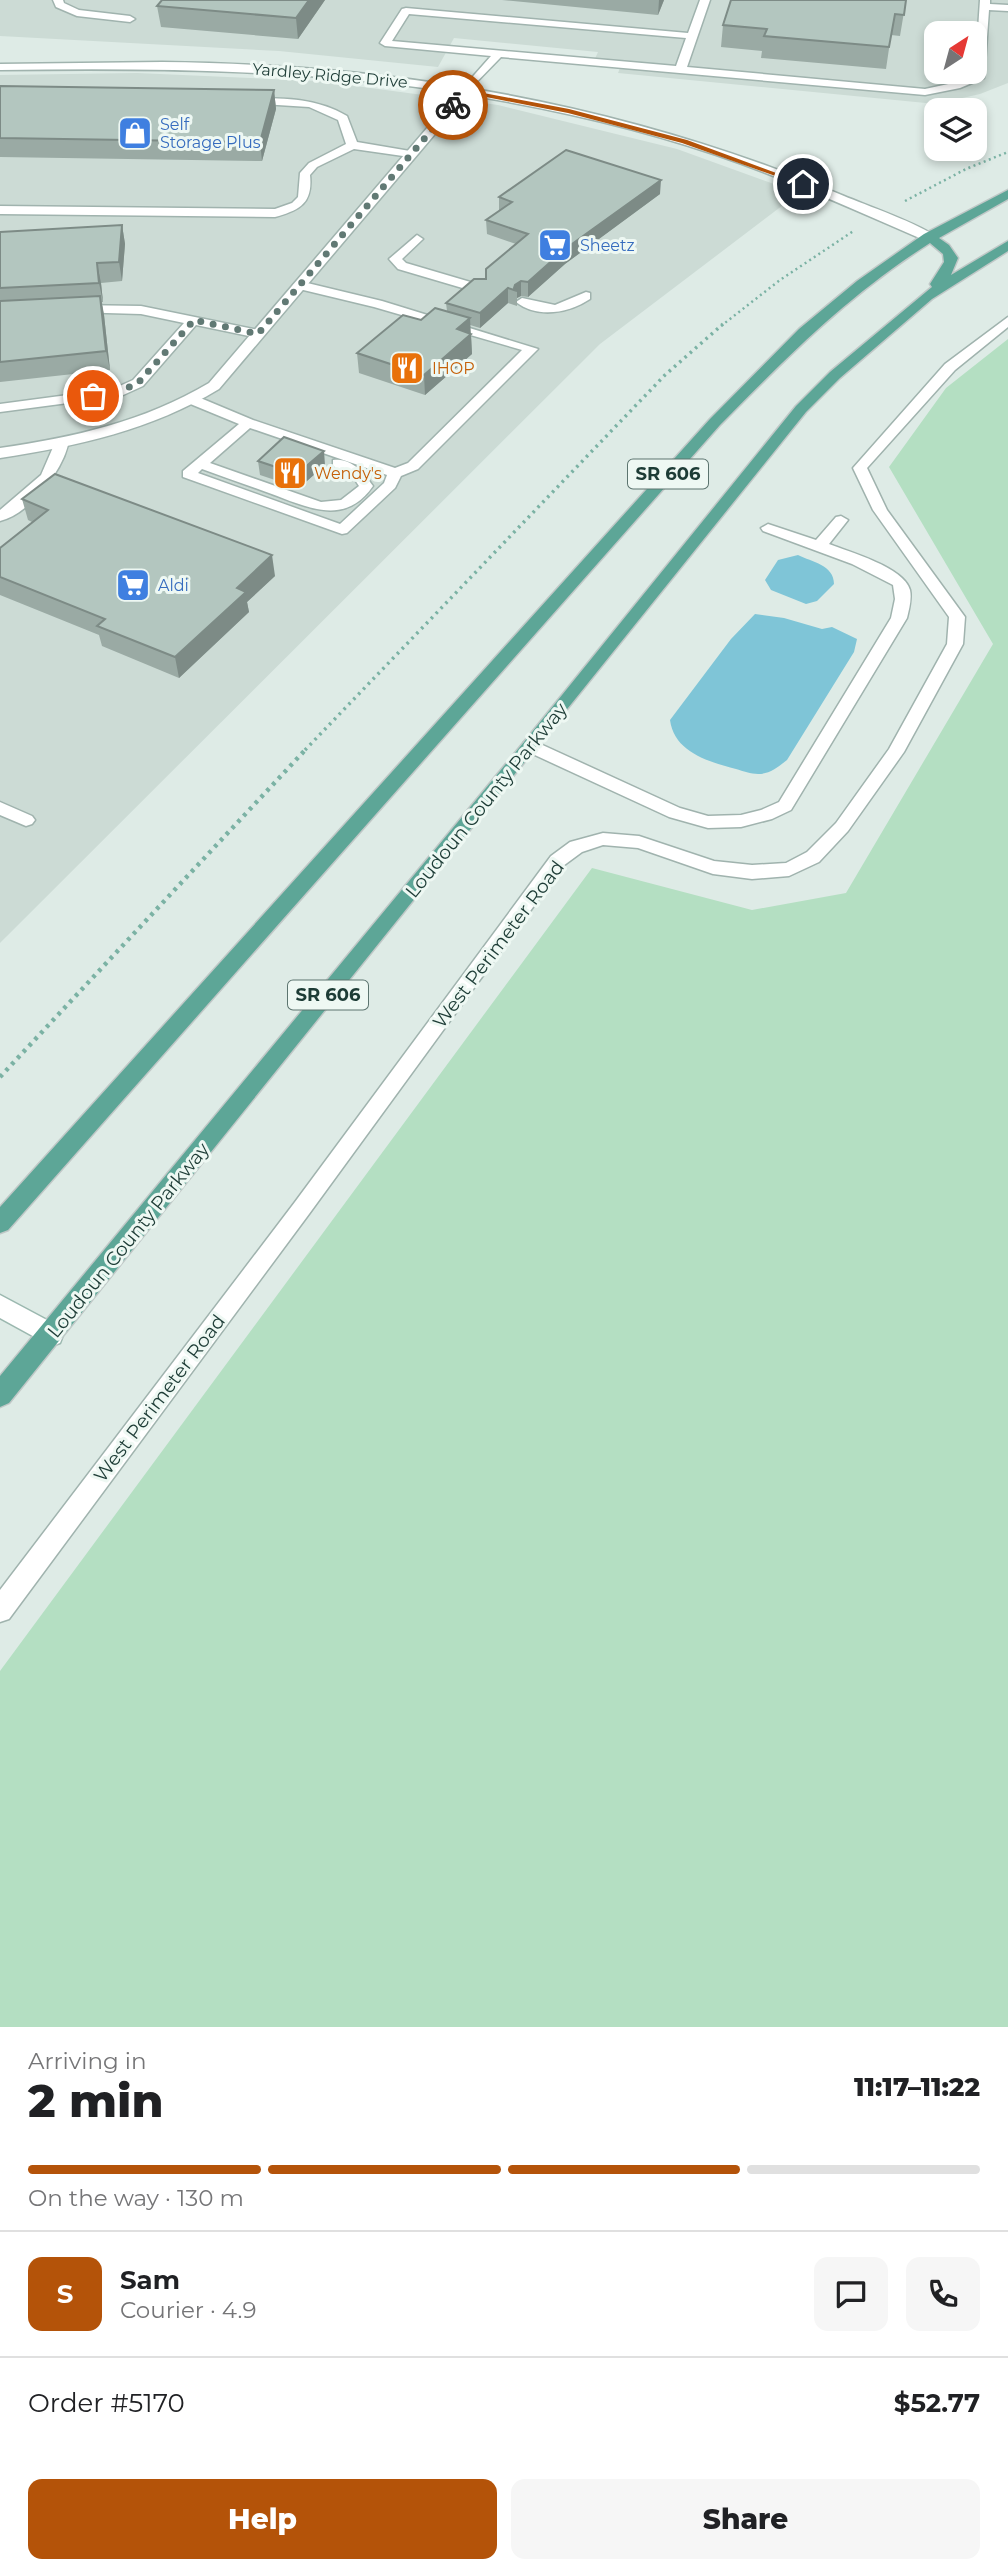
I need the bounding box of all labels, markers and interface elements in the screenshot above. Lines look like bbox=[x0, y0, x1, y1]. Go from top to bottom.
north arrow bbox=[924, 21, 987, 84]
map controls bbox=[924, 21, 987, 161]
street label: Yardley Ridge Drive bbox=[252, 59, 408, 92]
courier bbox=[418, 70, 488, 140]
icon: bike bbox=[434, 86, 472, 124]
button: layers bbox=[924, 98, 987, 161]
shop icon: Self Storage Plus bbox=[116, 114, 154, 152]
place label: Self Storage Plus bbox=[160, 115, 261, 152]
pin bbox=[773, 154, 833, 214]
icon: home bbox=[784, 165, 822, 203]
supermarket icon: Sheetz bbox=[536, 226, 574, 264]
place label: Sheetz bbox=[580, 236, 635, 255]
restaurant icon: IHOP bbox=[388, 349, 426, 387]
place label: IHOP bbox=[432, 359, 475, 378]
pin bbox=[63, 366, 123, 426]
icon: bag bbox=[74, 377, 112, 415]
restaurant icon: Wendy's bbox=[271, 454, 309, 492]
road number: SR 606 bbox=[628, 460, 708, 488]
place label: Wendy's bbox=[314, 464, 382, 483]
supermarket icon: Aldi bbox=[114, 566, 152, 604]
place label: Aldi bbox=[158, 576, 189, 595]
street label: Loudoun County Parkway bbox=[401, 698, 573, 902]
street label: West Perimeter Road bbox=[428, 856, 569, 1033]
road number: SR 606 bbox=[288, 980, 368, 1010]
street label: Loudoun County Parkway bbox=[43, 1138, 215, 1342]
street label: West Perimeter Road bbox=[89, 1310, 230, 1487]
text: Arriving in bbox=[28, 2047, 147, 2075]
text: 11:17–11:22 bbox=[854, 2071, 980, 2103]
text: 2 min bbox=[28, 2072, 163, 2129]
text: On the way · 130 m bbox=[28, 2184, 244, 2212]
button: chat bbox=[814, 2257, 888, 2331]
button: phone bbox=[906, 2257, 980, 2331]
text: Sam bbox=[120, 2264, 180, 2296]
text: S bbox=[57, 2278, 73, 2310]
text: Courier · 4.9 bbox=[120, 2296, 256, 2324]
text: Order #5170 bbox=[28, 2387, 185, 2419]
text: $52.77 bbox=[894, 2387, 980, 2419]
button: Help bbox=[28, 2479, 497, 2559]
button: Share bbox=[511, 2479, 980, 2559]

